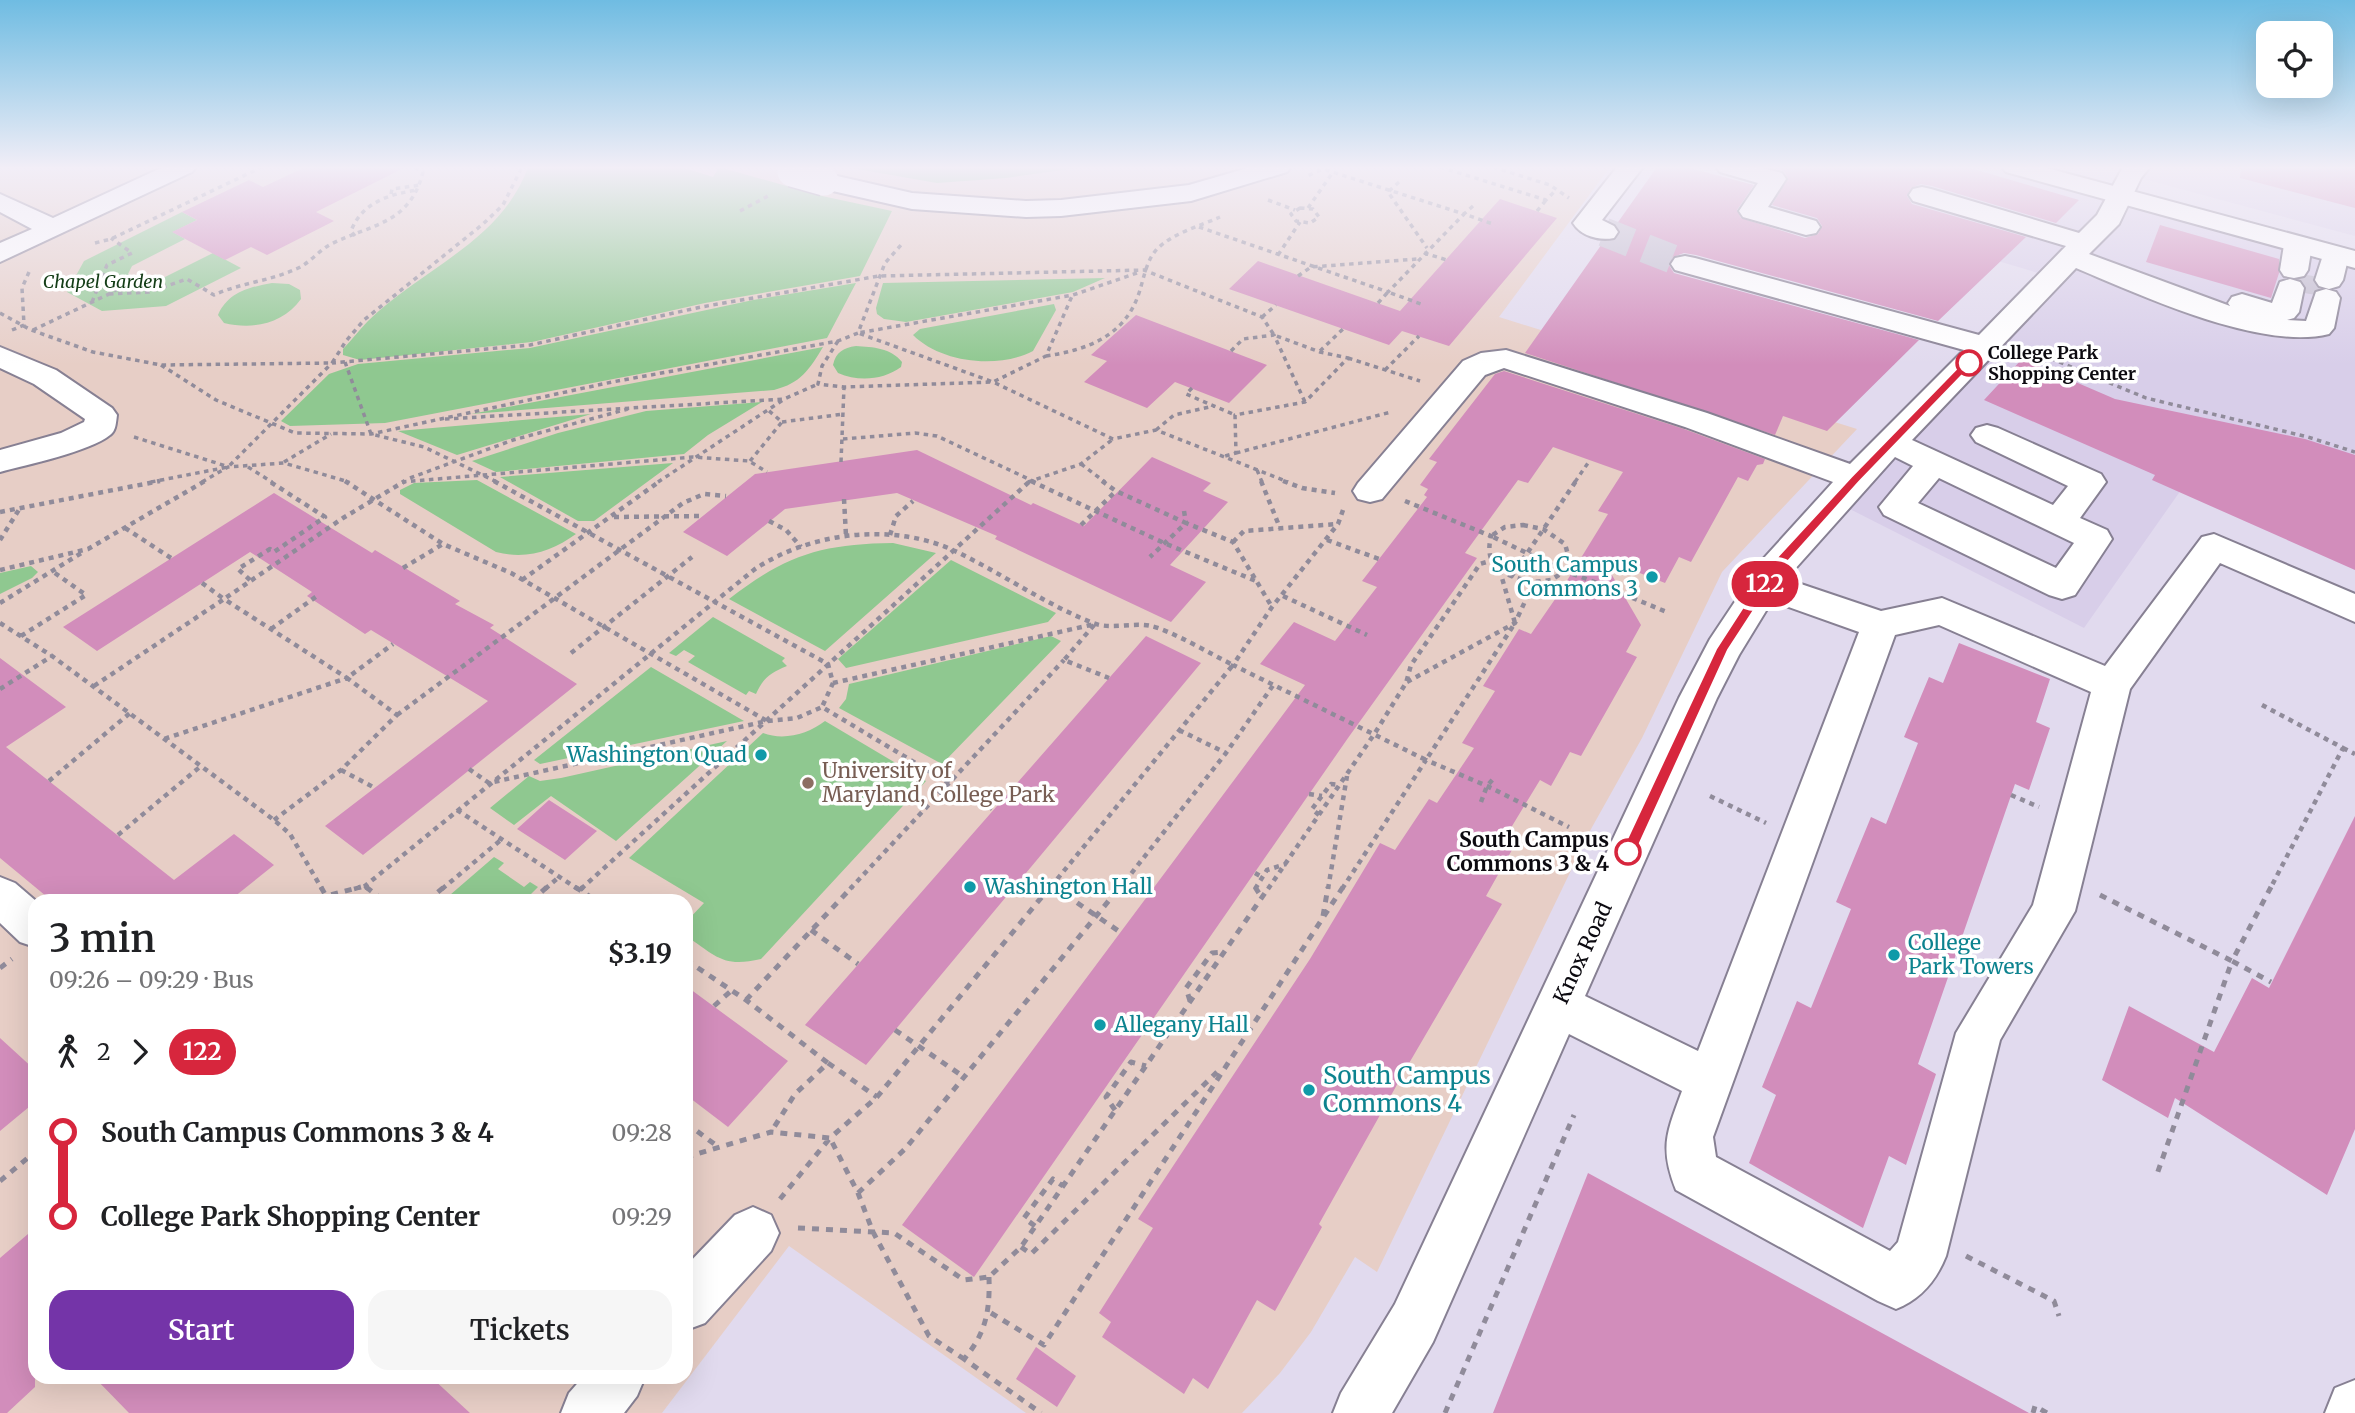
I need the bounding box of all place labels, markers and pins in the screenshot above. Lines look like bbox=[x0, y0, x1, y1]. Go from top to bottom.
place label: College Park Shopping Center bbox=[1988, 341, 2136, 385]
marker: College Park Shopping Center bbox=[1956, 350, 1982, 376]
place label: South Campus Commons 3 bbox=[1491, 551, 1638, 602]
marker: South Campus Commons 3 bbox=[1644, 569, 1660, 585]
place label: Washington Quad bbox=[566, 741, 747, 768]
marker: Washington Quad bbox=[753, 747, 769, 763]
place label: University of Maryland, College Park bbox=[822, 757, 1056, 808]
marker: University of Maryland, College Park bbox=[800, 775, 816, 791]
place label: South Campus Commons 3 & 4 bbox=[1447, 826, 1609, 877]
marker: South Campus Commons 3 & 4 bbox=[1615, 839, 1641, 865]
place label: Washington Hall bbox=[983, 873, 1153, 900]
marker: Washington Hall bbox=[962, 879, 978, 895]
place label: College Park Towers bbox=[1908, 929, 2034, 980]
marker: College Park Towers bbox=[1886, 947, 1902, 963]
place label: Allegany Hall bbox=[1113, 1011, 1249, 1038]
marker: Allegany Hall bbox=[1092, 1017, 1108, 1033]
place label: South Campus Commons 4 bbox=[1323, 1060, 1491, 1119]
marker: South Campus Commons 4 bbox=[1301, 1082, 1317, 1098]

